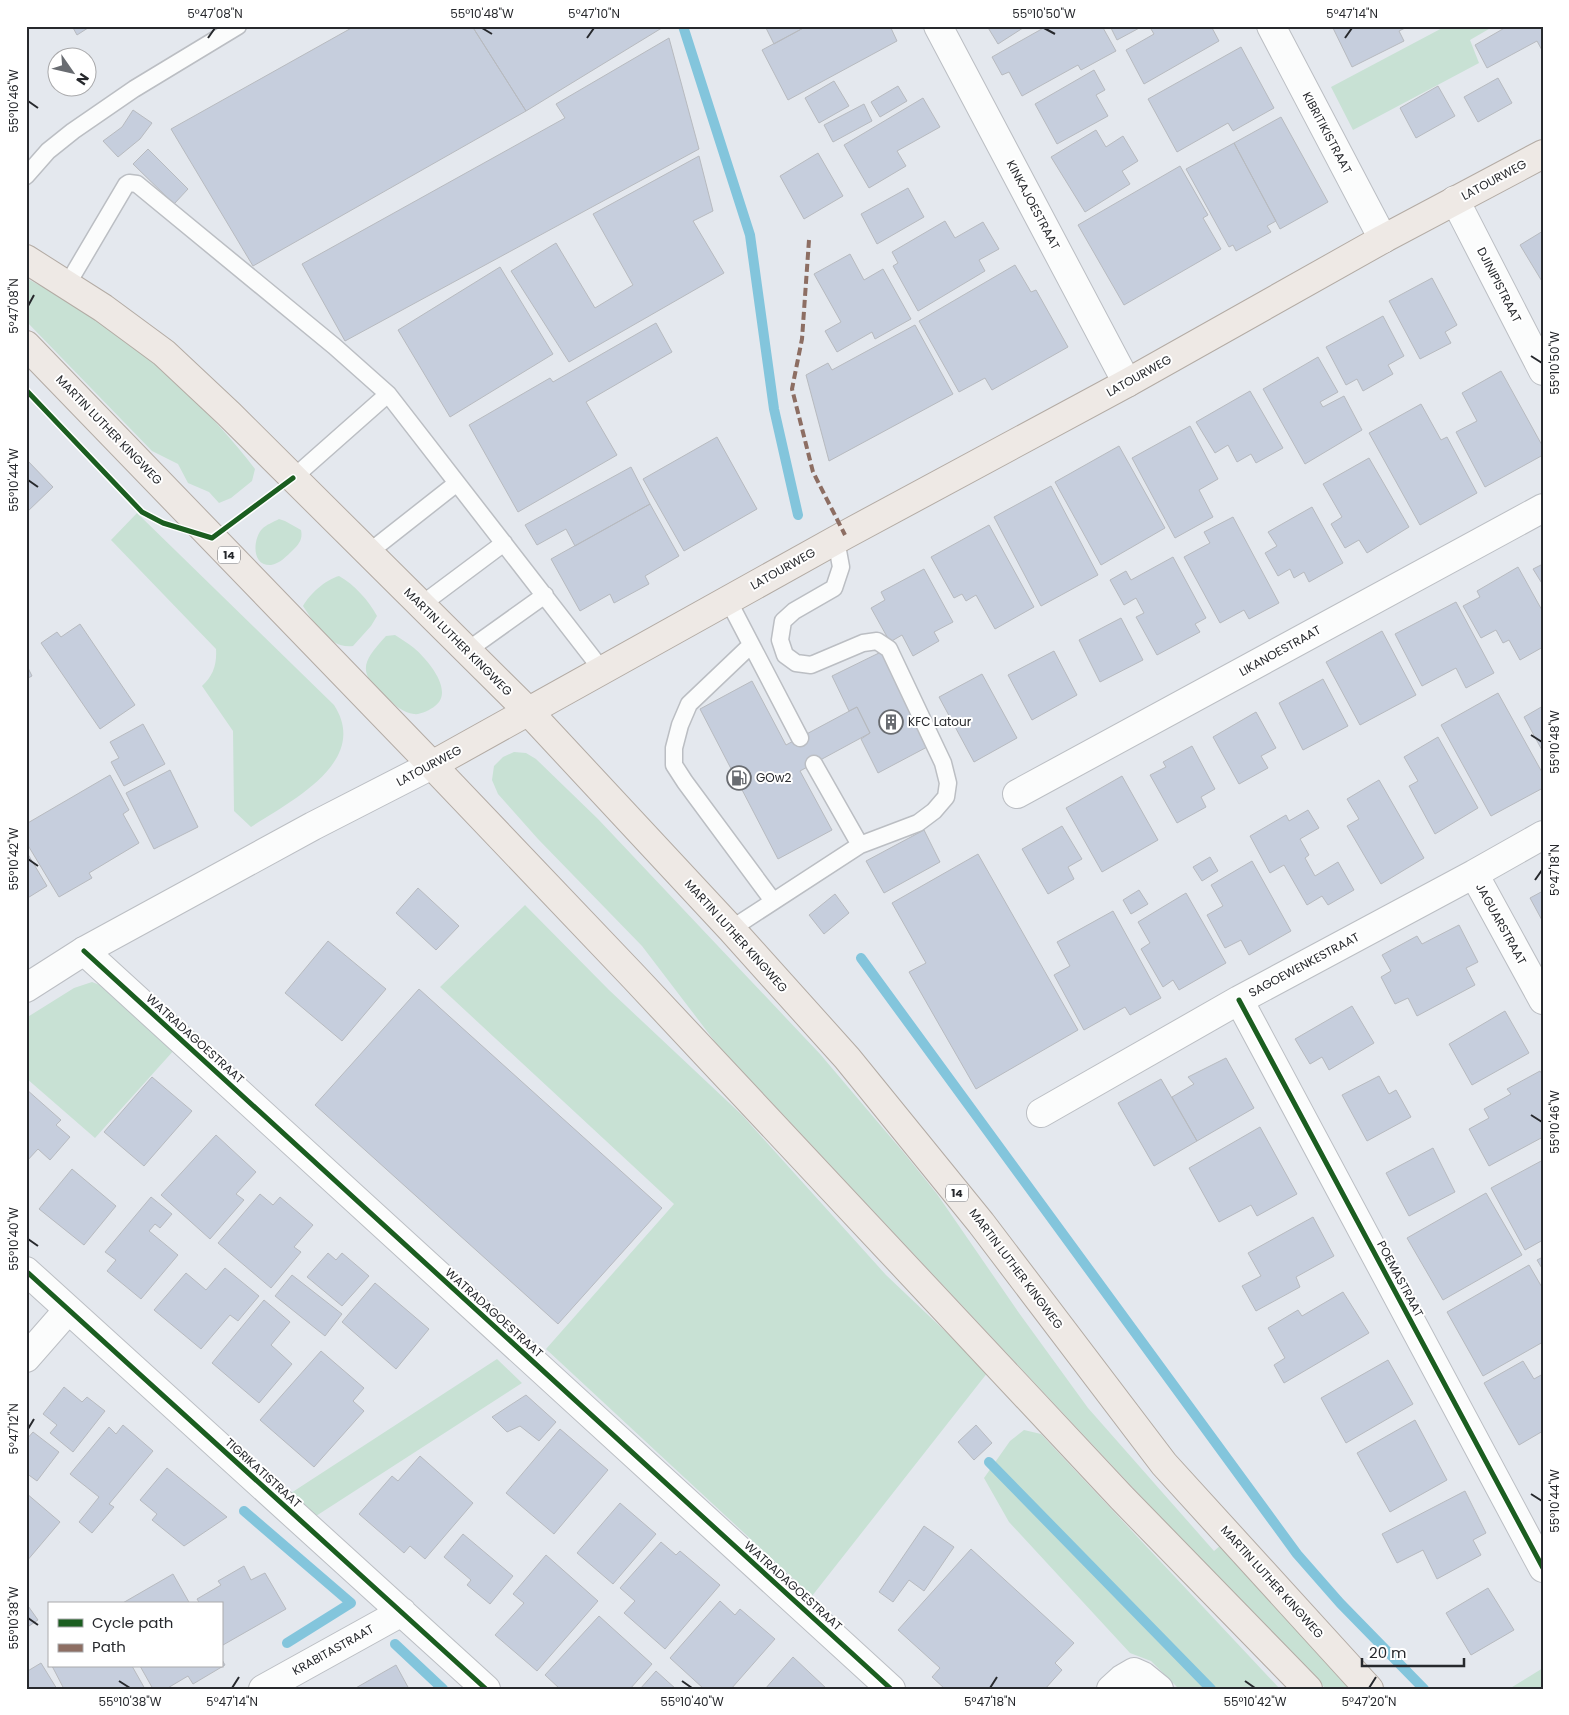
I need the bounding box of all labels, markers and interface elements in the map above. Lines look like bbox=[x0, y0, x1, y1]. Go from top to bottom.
text: 5°47'08"N bbox=[187, 5, 243, 22]
text: 55°10'48"W bbox=[450, 5, 514, 22]
text: 5°47'10"N bbox=[568, 5, 620, 22]
text: 55°10'50"W bbox=[1012, 5, 1076, 22]
text: 5°47'14"N bbox=[1326, 5, 1378, 22]
north arrow bbox=[48, 48, 98, 98]
text: 55°10'46"W bbox=[5, 69, 22, 133]
text: N bbox=[72, 69, 94, 89]
street label: KIBRITIKISTRAAT bbox=[1299, 89, 1357, 177]
street label: LATOURWEG bbox=[1458, 155, 1529, 204]
street label: KINKAJOESTRAAT bbox=[1003, 157, 1064, 253]
street label: DJINIPISTRAAT bbox=[1473, 244, 1526, 326]
text: 5°47'08"N bbox=[5, 278, 22, 334]
text: 55°10'50"W bbox=[1546, 331, 1563, 395]
street label: LATOURWEG bbox=[1103, 351, 1174, 400]
street label: MARTIN LUTHER KINGWEG bbox=[52, 371, 166, 488]
text: 55°10'44"W bbox=[5, 448, 22, 512]
street label: LATOURWEG bbox=[747, 544, 818, 593]
road number: 14 bbox=[218, 546, 240, 564]
street label: MARTIN LUTHER KINGWEG bbox=[400, 584, 516, 700]
street label: LIKANOESTRAAT bbox=[1236, 621, 1324, 680]
building icon: KFC Latour bbox=[878, 709, 904, 735]
text: 55°10'48"W bbox=[1546, 710, 1563, 774]
place label: KFC Latour bbox=[908, 713, 972, 730]
street label: LATOURWEG bbox=[393, 741, 464, 790]
fuel station icon: GOw2 bbox=[726, 765, 752, 791]
place label: GOw2 bbox=[756, 769, 792, 786]
text: 55°10'42"W bbox=[5, 827, 22, 890]
text: 5°47'18"N bbox=[1546, 844, 1563, 896]
street label: MARTIN LUTHER KINGWEG bbox=[681, 875, 792, 996]
street label: JAGUARSTRAAT bbox=[1472, 880, 1531, 968]
street label: SAGOEWENKESTRAAT bbox=[1245, 928, 1363, 1001]
street label: WATRADAGOESTRAAT bbox=[143, 990, 248, 1088]
text: 55°10'46"W bbox=[1546, 1090, 1563, 1154]
road number: 14 bbox=[946, 1184, 968, 1202]
street label: MARTIN LUTHER KINGWEG bbox=[965, 1205, 1067, 1332]
text: 55°10'40"W bbox=[5, 1207, 22, 1271]
street label: POEMASTRAAT bbox=[1373, 1237, 1428, 1320]
street label: WATRADAGOESTRAAT bbox=[442, 1264, 547, 1362]
text: 5°47'12"N bbox=[5, 1403, 22, 1455]
street label: TIGRIKATISTRAAT bbox=[222, 1434, 306, 1512]
text: 55°10'44"W bbox=[1546, 1469, 1563, 1533]
street label: MARTIN LUTHER KINGWEG bbox=[1217, 1521, 1328, 1642]
street label: WATRADAGOESTRAAT bbox=[741, 1537, 846, 1635]
text: 55°10'38"W bbox=[5, 1586, 22, 1650]
legend bbox=[48, 1602, 222, 1668]
text: Cycle path bbox=[92, 1612, 173, 1633]
street label: KRABITASTRAAT bbox=[289, 1620, 377, 1679]
scale bar bbox=[1362, 1635, 1464, 1667]
text: Path bbox=[92, 1636, 126, 1657]
text: 20 m bbox=[1369, 1642, 1407, 1663]
text: 55°10'38"W bbox=[98, 1693, 162, 1710]
text: 5°47'14"N bbox=[206, 1693, 258, 1710]
text: 55°10'40"W bbox=[660, 1693, 724, 1710]
text: 5°47'18"N bbox=[964, 1693, 1016, 1710]
text: 55°10'42"W bbox=[1224, 1693, 1287, 1710]
text: 5°47'20"N bbox=[1342, 1693, 1396, 1710]

